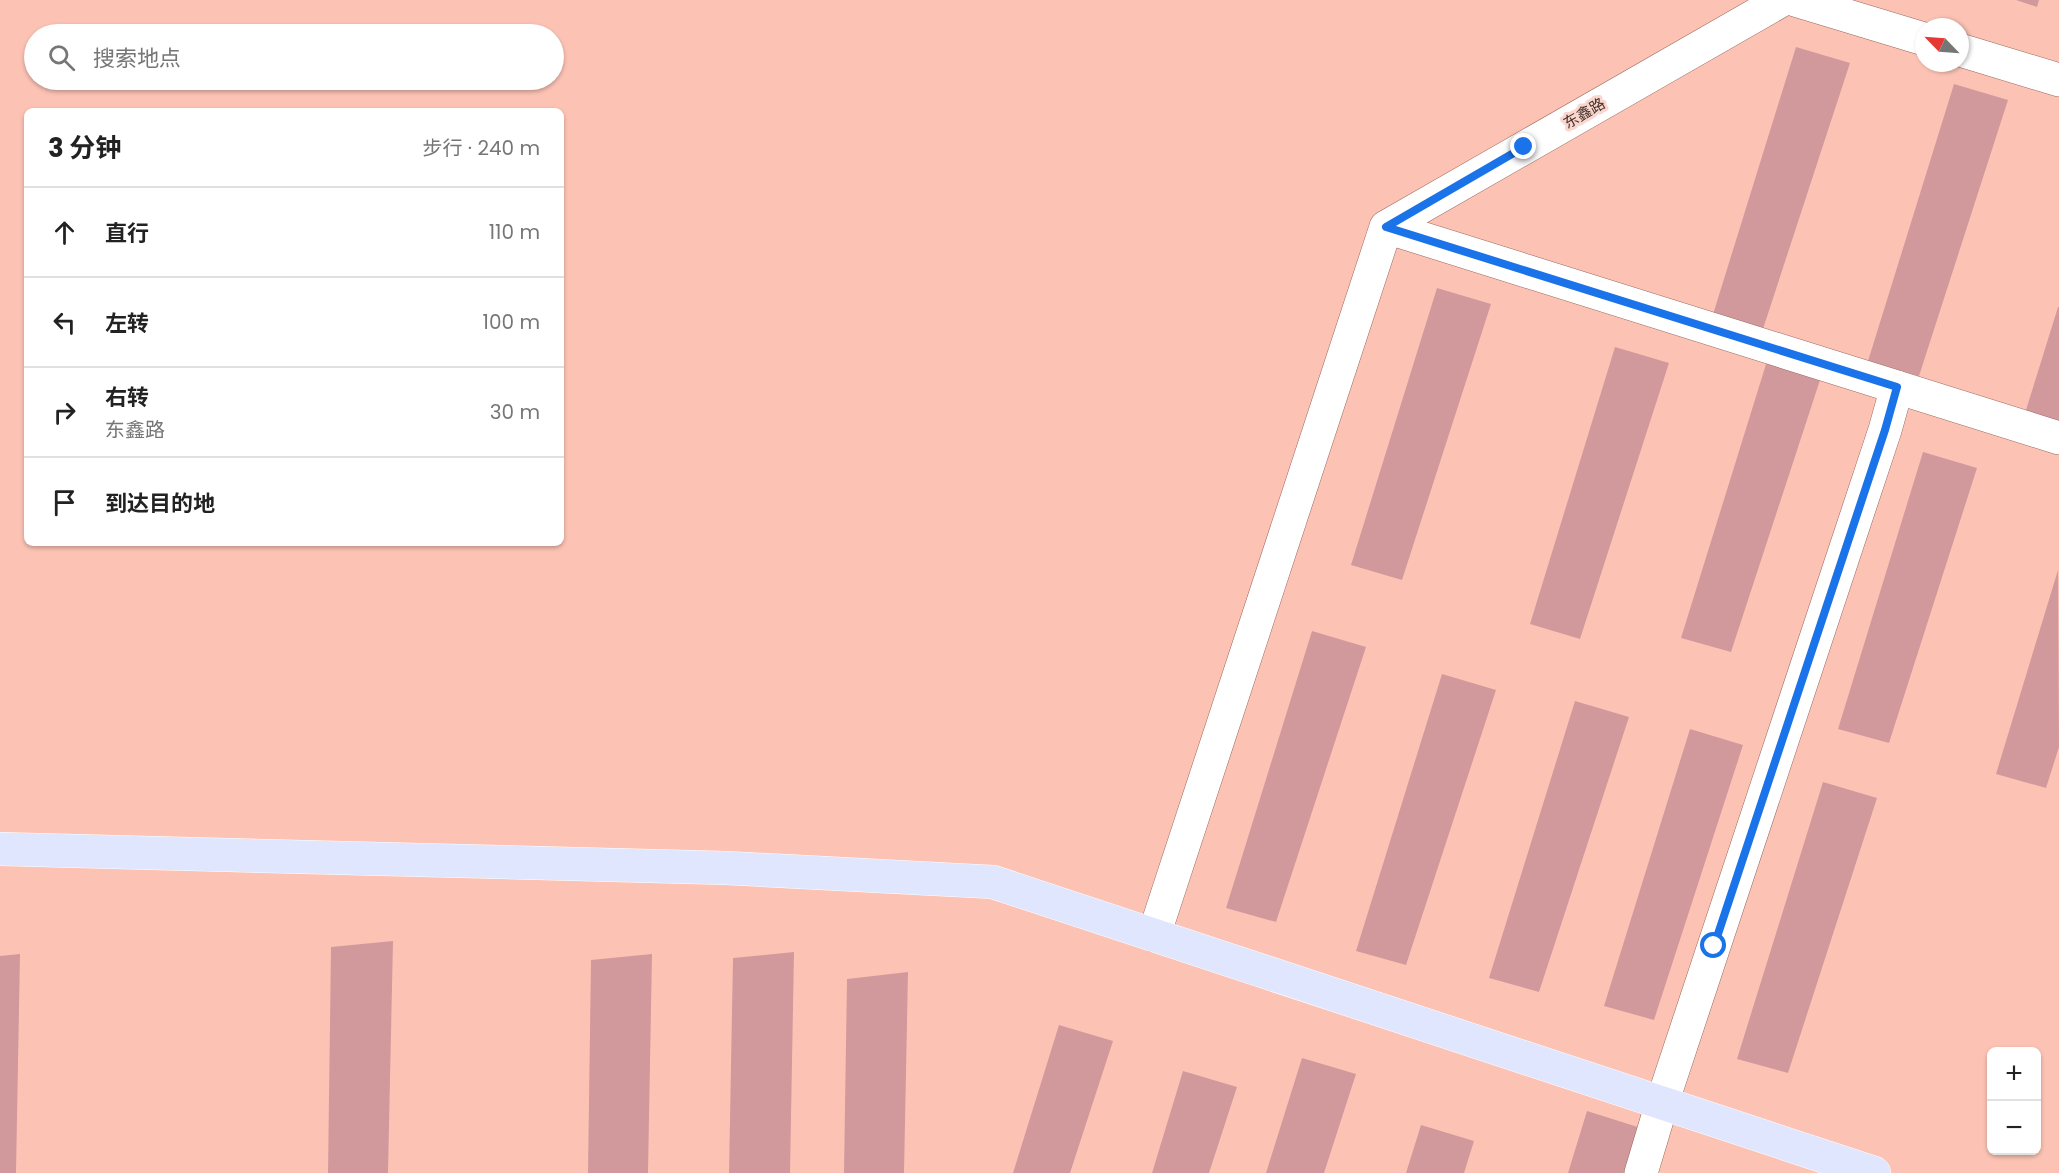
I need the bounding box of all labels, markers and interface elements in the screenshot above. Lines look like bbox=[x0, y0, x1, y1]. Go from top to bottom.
north arrow bbox=[1915, 18, 1969, 72]
search box bbox=[24, 24, 564, 90]
icon: search bbox=[45, 41, 78, 74]
text: 搜索地点 bbox=[93, 43, 181, 74]
street label: 东鑫路 bbox=[1559, 93, 1609, 133]
text: 3 分钟 bbox=[48, 130, 121, 166]
route end bbox=[1510, 133, 1536, 159]
text: 步行 · 240 m bbox=[423, 134, 540, 162]
icon: ahead bbox=[48, 216, 81, 249]
text: 直行 bbox=[105, 218, 149, 249]
text: 110 m bbox=[489, 218, 540, 246]
icon: left bbox=[48, 306, 81, 339]
text: 左转 bbox=[105, 308, 149, 339]
text: 100 m bbox=[483, 308, 540, 336]
text: 右转 bbox=[105, 382, 149, 413]
icon: right bbox=[48, 396, 81, 429]
text: 30 m bbox=[490, 398, 540, 426]
text: 东鑫路 bbox=[105, 416, 165, 444]
icon: arrive bbox=[48, 486, 81, 519]
text: 到达目的地 bbox=[105, 488, 215, 519]
route start bbox=[1700, 932, 1726, 958]
map controls bbox=[1987, 1047, 2041, 1155]
button: + bbox=[1987, 1047, 2041, 1101]
button: − bbox=[1987, 1101, 2041, 1155]

